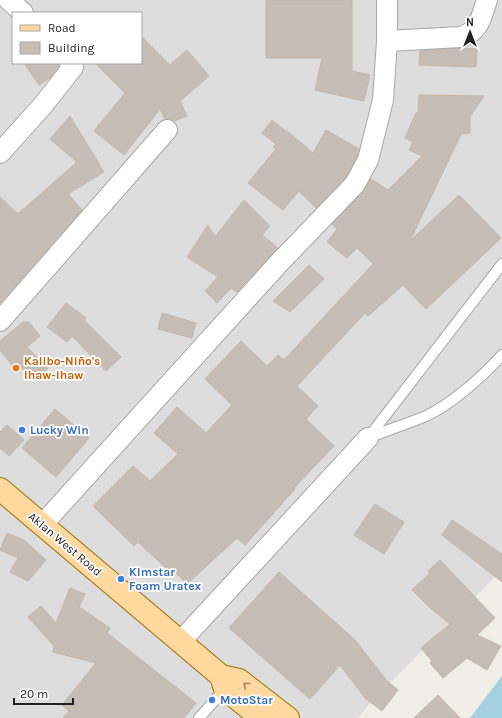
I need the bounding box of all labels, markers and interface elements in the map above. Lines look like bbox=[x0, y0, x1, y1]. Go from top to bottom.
legend bbox=[12, 12, 142, 64]
north arrow bbox=[450, 12, 490, 52]
text: N bbox=[466, 16, 474, 29]
text: Road bbox=[48, 21, 76, 35]
text: Building bbox=[48, 41, 95, 55]
place label: Kalibo-Niño's Ihaw-ihaw bbox=[24, 354, 100, 382]
marker: Kalibo-Niño's Ihaw-ihaw bbox=[11, 363, 21, 373]
place label: Lucky Win bbox=[30, 423, 89, 437]
marker: Lucky Win bbox=[17, 425, 27, 435]
street label: Aklan West Road bbox=[25, 509, 105, 579]
place label: Kimstar Foam Uratex bbox=[129, 565, 202, 593]
marker: Kimstar Foam Uratex bbox=[116, 574, 126, 584]
scale bar bbox=[14, 680, 73, 706]
one-way arrow bbox=[244, 683, 251, 690]
text: 20 m bbox=[20, 687, 48, 701]
place label: MotoStar bbox=[220, 693, 273, 707]
marker: MotoStar bbox=[207, 695, 217, 705]

